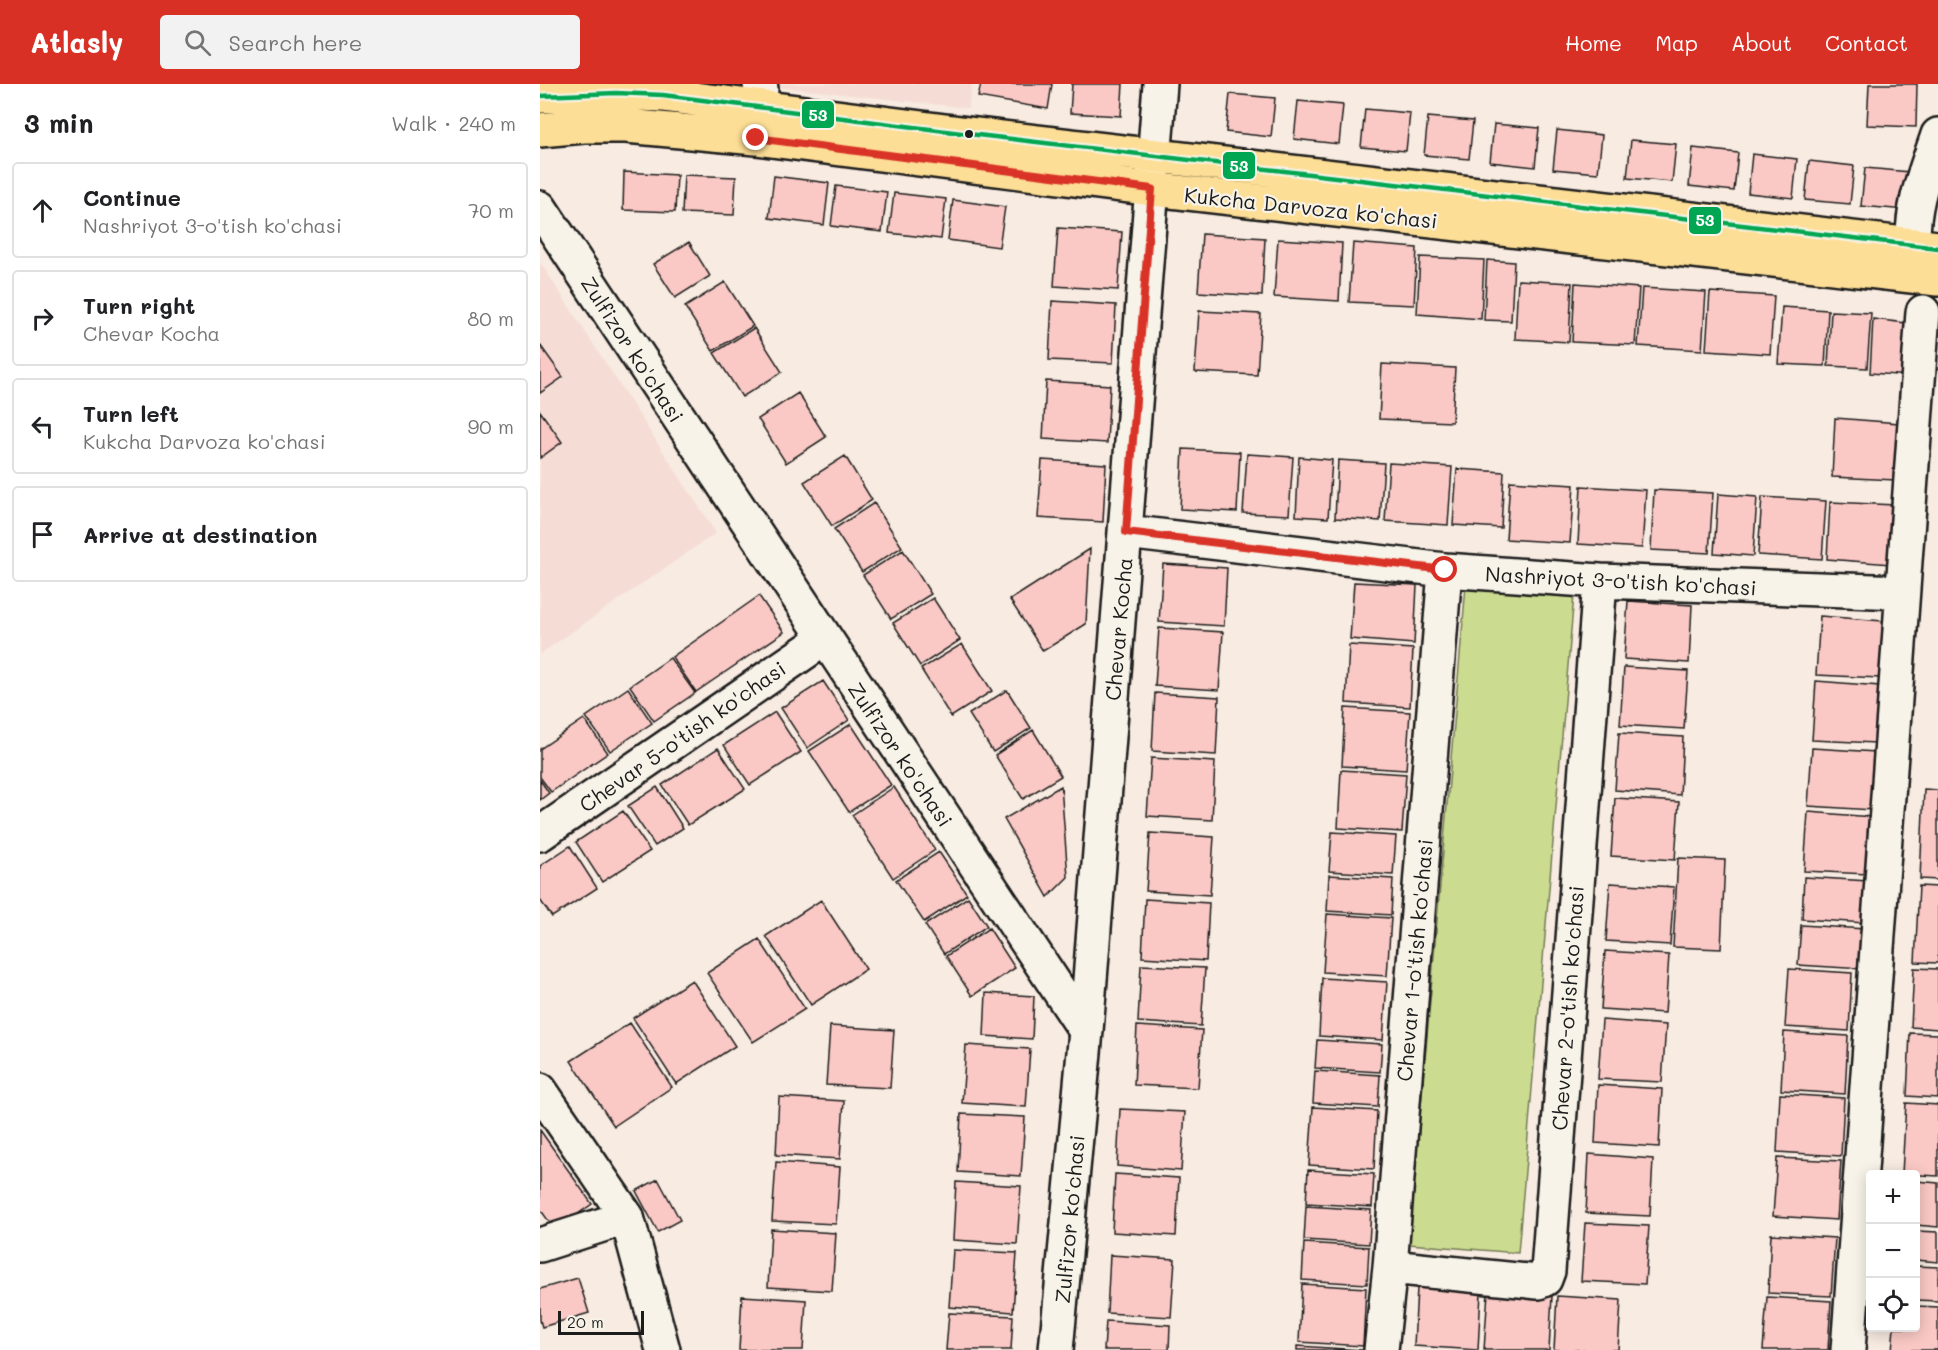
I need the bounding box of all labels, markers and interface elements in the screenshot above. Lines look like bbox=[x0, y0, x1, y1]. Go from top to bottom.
search box bbox=[160, 15, 580, 69]
text: Atlasly bbox=[30, 24, 124, 60]
icon: search bbox=[181, 26, 214, 59]
text: Search here bbox=[229, 28, 362, 57]
text: Home bbox=[1565, 29, 1622, 56]
text: Map bbox=[1655, 29, 1698, 56]
text: About bbox=[1731, 29, 1792, 56]
text: Contact bbox=[1825, 29, 1908, 56]
line badge: 53 bbox=[801, 100, 835, 129]
text: 53 bbox=[809, 104, 828, 125]
text: 3 min bbox=[24, 106, 93, 140]
text: Walk · 240 m bbox=[391, 110, 516, 136]
route end bbox=[742, 124, 768, 150]
unlabelled marker bbox=[963, 128, 975, 140]
line badge: 53 bbox=[1222, 151, 1256, 180]
text: 53 bbox=[1230, 155, 1249, 176]
street label: Kukcha Darvoza ko'chasi bbox=[1183, 180, 1439, 234]
text: Continue bbox=[83, 183, 181, 212]
icon: ahead bbox=[26, 194, 59, 227]
text: 70 m bbox=[468, 197, 514, 223]
line badge: 53 bbox=[1688, 206, 1722, 235]
text: 53 bbox=[1696, 209, 1715, 230]
text: Nashriyot 3-o'tish ko'chasi bbox=[83, 212, 342, 238]
street label: Zulfizor ko'chasi bbox=[576, 271, 690, 427]
text: Turn right bbox=[83, 291, 195, 320]
icon: right bbox=[26, 302, 59, 335]
text: 80 m bbox=[467, 305, 514, 331]
text: Chevar Kocha bbox=[83, 320, 220, 346]
text: Turn left bbox=[83, 399, 179, 428]
icon: left bbox=[26, 410, 59, 443]
text: 90 m bbox=[468, 413, 514, 439]
text: Kukcha Darvoza ko'chasi bbox=[83, 428, 326, 454]
icon: arrive bbox=[26, 518, 59, 551]
text: Arrive at destination bbox=[83, 520, 318, 549]
street label: Chevar Kocha bbox=[1098, 556, 1138, 702]
route start bbox=[1431, 556, 1457, 582]
street label: Nashriyot 3-o'tish ko'chasi bbox=[1485, 559, 1757, 601]
street label: Chevar 5-o'tish ko'chasi bbox=[573, 654, 791, 818]
street label: Zulfizor ko'chasi bbox=[843, 676, 959, 832]
street label: Chevar 1-o'tish ko'chasi bbox=[1390, 838, 1438, 1082]
street label: Chevar 2-o'tish ko'chasi bbox=[1545, 885, 1589, 1131]
street label: Zulfizor ko'chasi bbox=[1048, 1134, 1090, 1304]
map controls bbox=[1866, 1170, 1920, 1332]
button: + bbox=[1866, 1170, 1920, 1224]
button: − bbox=[1866, 1224, 1920, 1278]
button: locate bbox=[1866, 1278, 1920, 1332]
scale bar bbox=[558, 1308, 644, 1336]
text: 20 m bbox=[567, 1311, 604, 1332]

